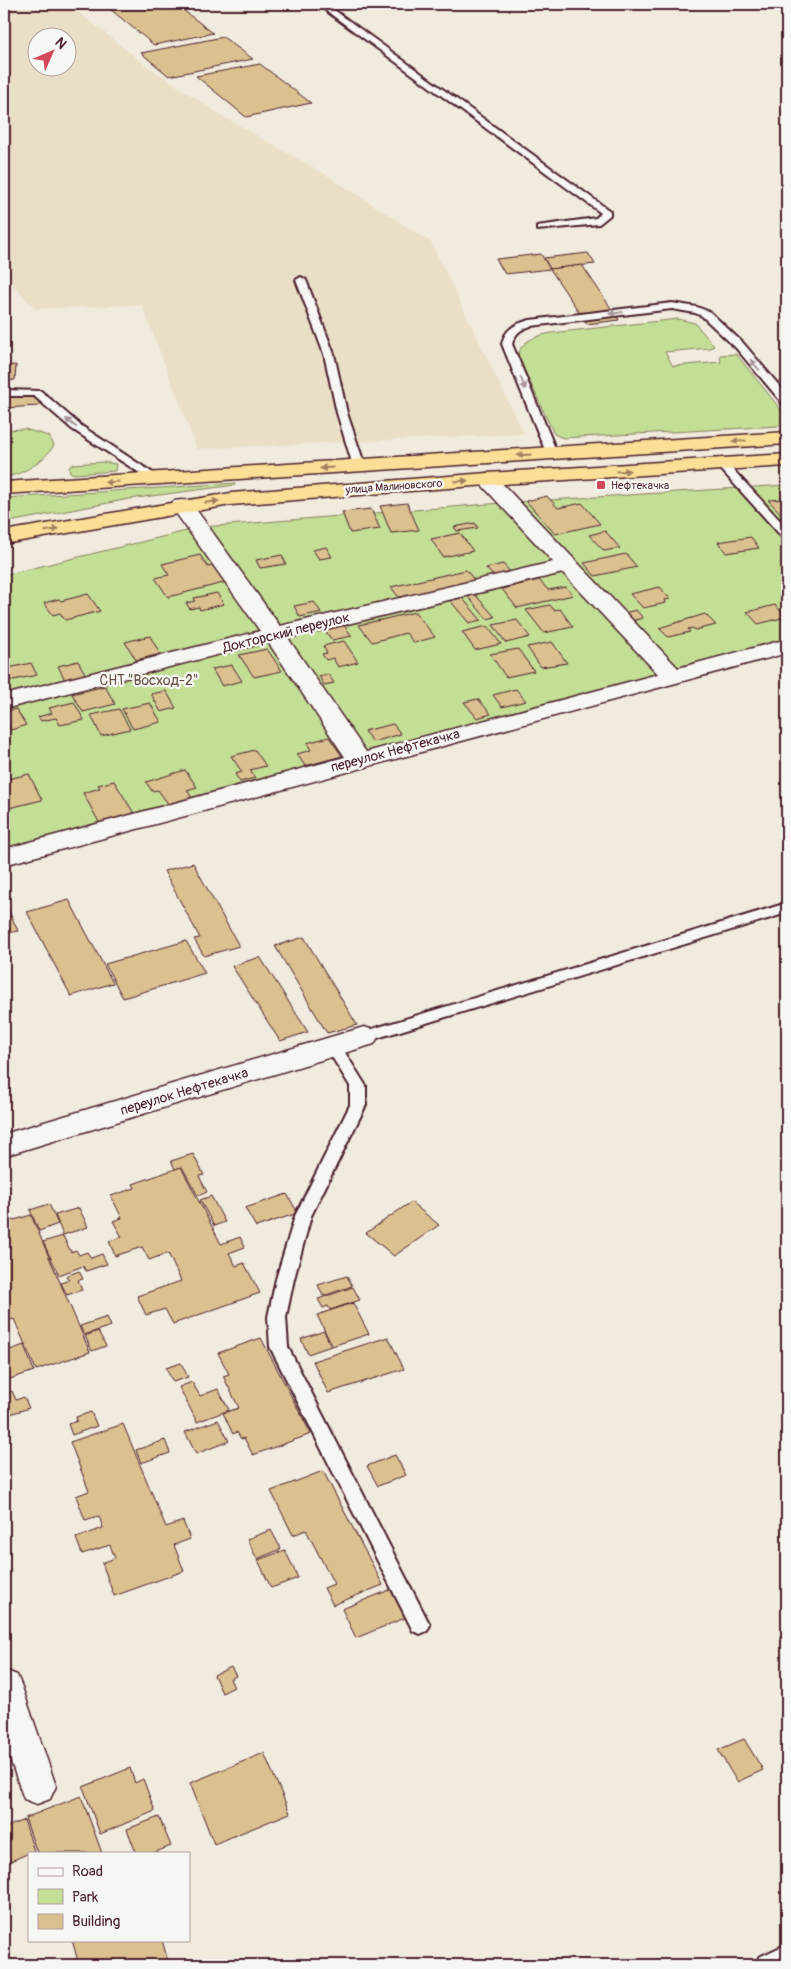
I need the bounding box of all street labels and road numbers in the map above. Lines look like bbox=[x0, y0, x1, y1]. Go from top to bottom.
street label: улица Малиновского bbox=[344, 477, 443, 496]
street label: Докторский переулок bbox=[220, 608, 351, 657]
street label: переулок Нефтекачка bbox=[329, 725, 461, 776]
street label: переулок Нефтекачка bbox=[118, 1064, 250, 1119]

